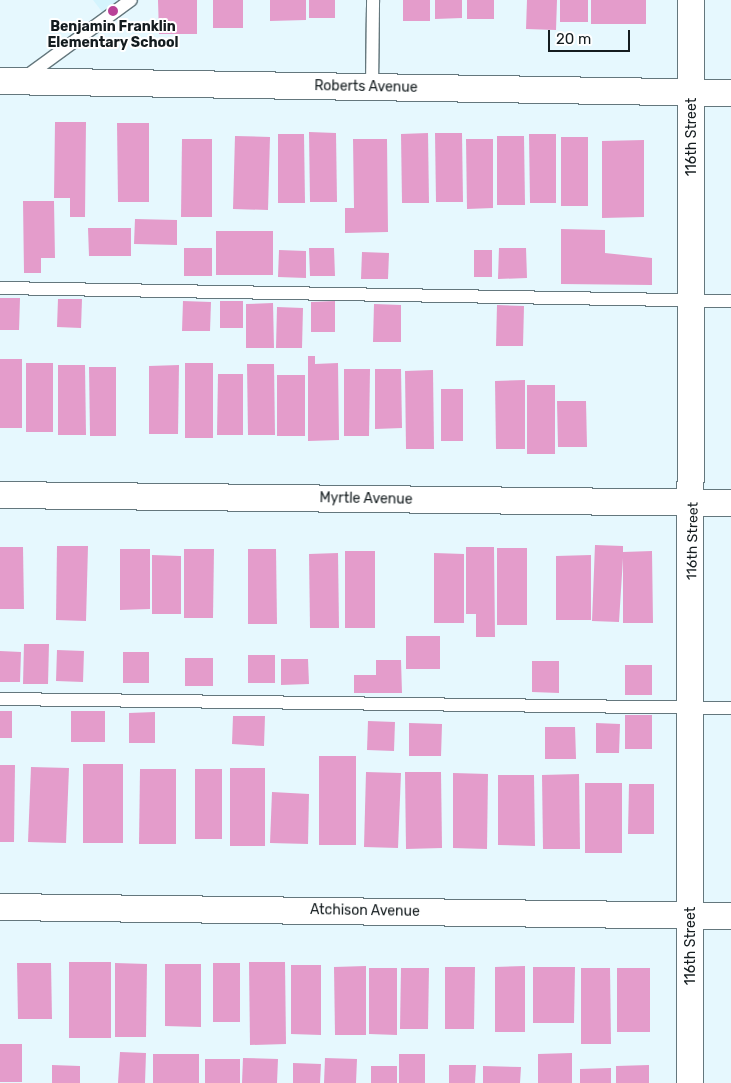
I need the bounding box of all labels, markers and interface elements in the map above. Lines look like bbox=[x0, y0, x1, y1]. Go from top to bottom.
marker: Benjamin Franklin Elementary School bbox=[107, 5, 119, 17]
place label: Benjamin Franklin Elementary School bbox=[47, 19, 179, 52]
scale bar bbox=[551, 20, 634, 52]
text: 20 m bbox=[556, 30, 591, 48]
street label: Roberts Avenue bbox=[314, 78, 418, 96]
street label: 116th Street bbox=[684, 98, 700, 176]
street label: Myrtle Avenue bbox=[319, 490, 413, 508]
street label: 116th Street bbox=[684, 502, 702, 580]
street label: Atchison Avenue bbox=[310, 902, 420, 920]
street label: 116th Street bbox=[683, 907, 699, 985]

